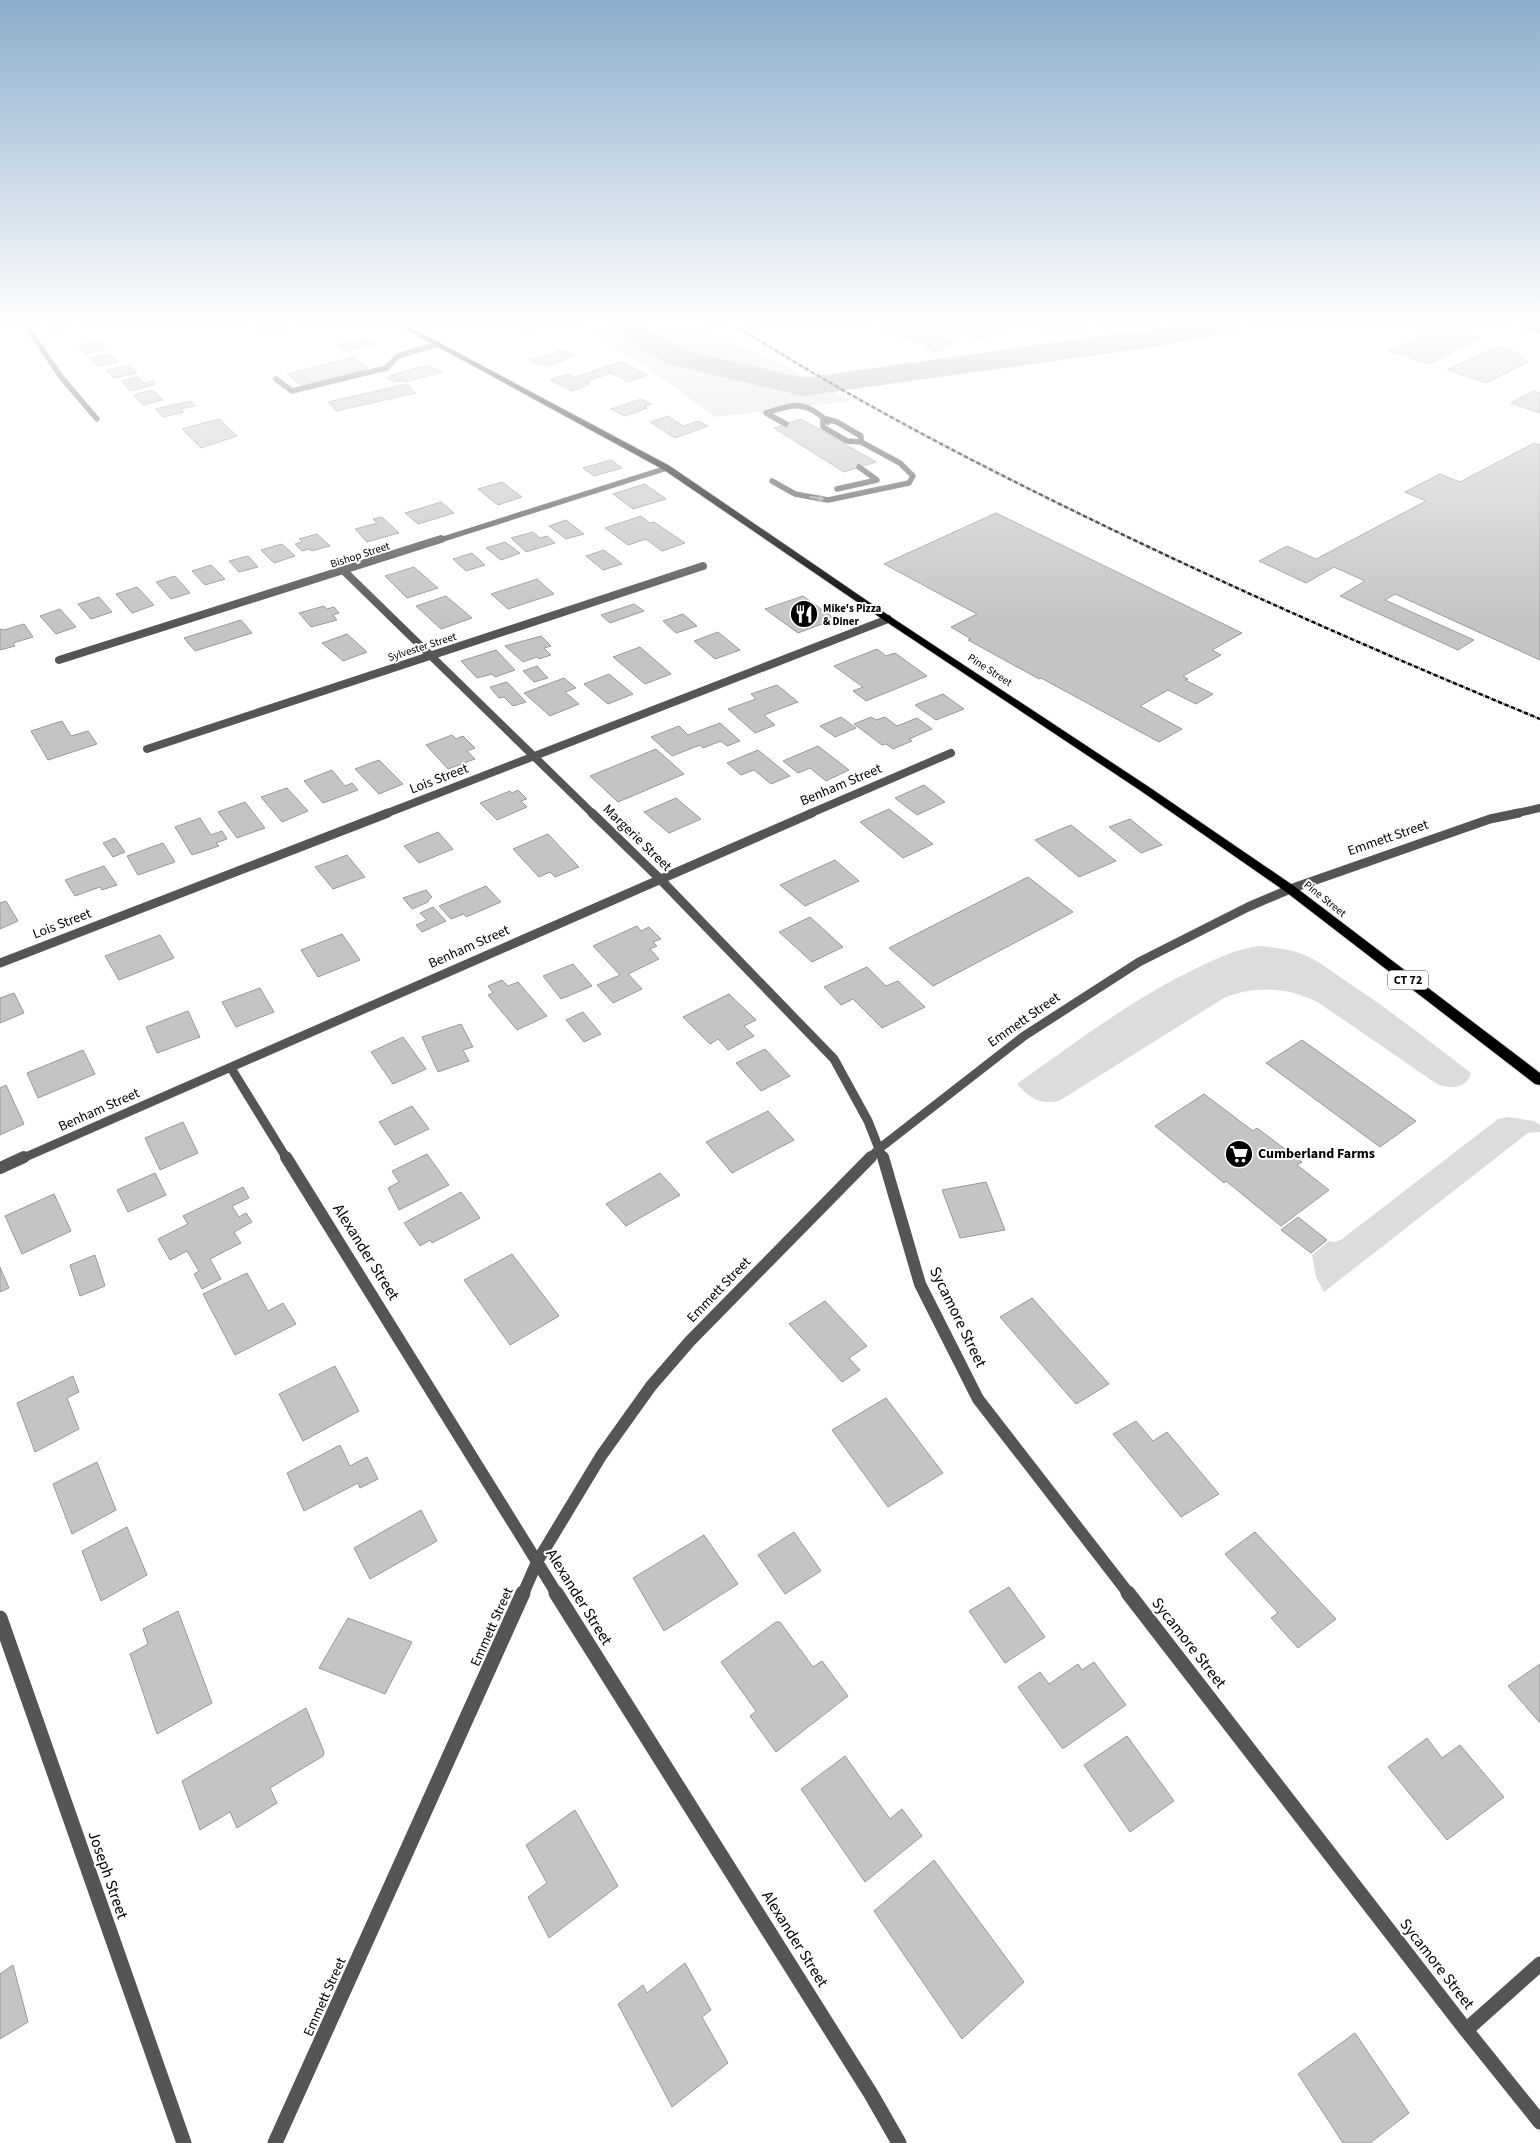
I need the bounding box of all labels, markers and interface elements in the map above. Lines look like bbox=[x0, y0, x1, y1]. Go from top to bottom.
one-way arrow bbox=[810, 494, 826, 502]
street label: Bishop Street bbox=[328, 538, 392, 572]
restaurant icon: Mike's Pizza & Diner bbox=[789, 599, 819, 629]
place label: Mike's Pizza & Diner bbox=[823, 601, 882, 629]
street label: Sylvester Street bbox=[386, 629, 459, 665]
street label: Pine Street bbox=[965, 650, 1015, 690]
street label: Lois Street bbox=[407, 759, 471, 799]
street label: Benham Street bbox=[797, 759, 885, 811]
street label: Margerie Street bbox=[598, 800, 676, 876]
street label: Emmett Street bbox=[1345, 815, 1431, 861]
street label: Pine Street bbox=[1301, 877, 1349, 921]
street label: Lois Street bbox=[30, 904, 94, 944]
street label: Benham Street bbox=[425, 920, 513, 974]
road number: CT 72 bbox=[1388, 970, 1428, 990]
street label: Emmett Street bbox=[984, 987, 1065, 1052]
street label: Benham Street bbox=[55, 1083, 143, 1137]
supermarket icon: Cumberland Farms bbox=[1224, 1139, 1254, 1169]
place label: Cumberland Farms bbox=[1258, 1144, 1375, 1164]
street label: Alexander Street bbox=[328, 1200, 405, 1305]
street label: Emmett Street bbox=[682, 1252, 756, 1327]
street label: Sycamore Street bbox=[924, 1263, 992, 1372]
street label: Alexander Street bbox=[541, 1545, 618, 1650]
street label: Emmett Street bbox=[466, 1584, 518, 1670]
street label: Sycamore Street bbox=[1147, 1593, 1232, 1693]
street label: Joseph Street bbox=[83, 1828, 134, 1923]
street label: Alexander Street bbox=[757, 1887, 834, 1992]
street label: Sycamore Street bbox=[1395, 1914, 1480, 2014]
street label: Emmett Street bbox=[299, 1954, 351, 2040]

